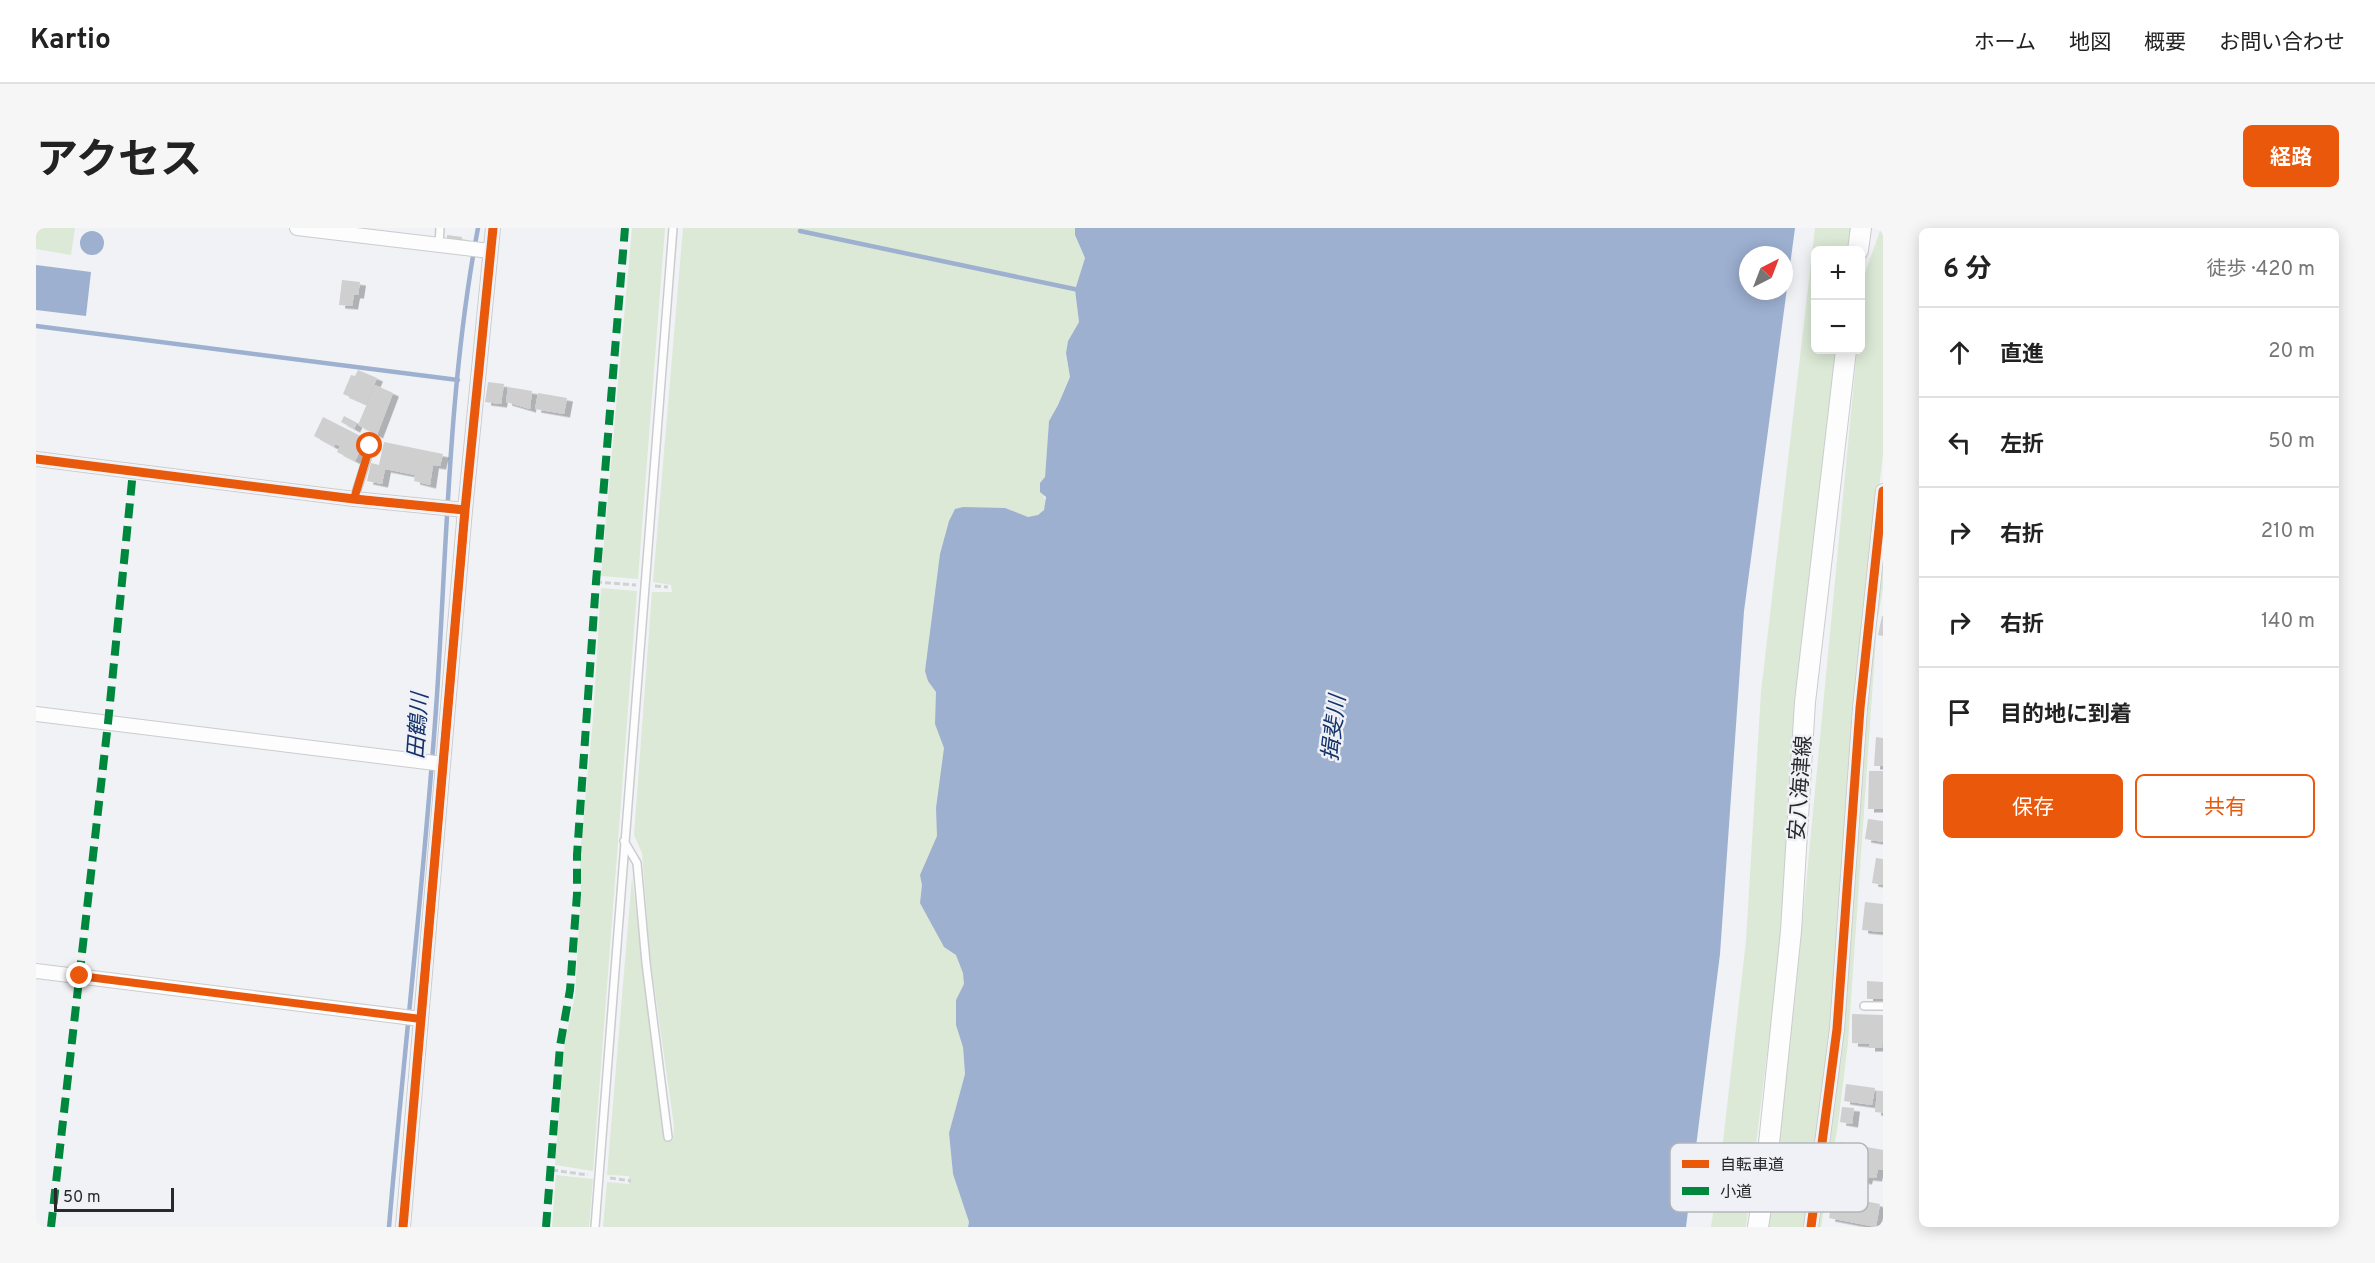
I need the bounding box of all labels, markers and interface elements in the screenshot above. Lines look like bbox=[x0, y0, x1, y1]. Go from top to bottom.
text: Kartio bbox=[30, 23, 111, 59]
text: ホーム bbox=[1974, 30, 2036, 57]
text: 地図 bbox=[2069, 30, 2111, 57]
text: 概要 bbox=[2144, 30, 2186, 57]
text: お問い合わせ bbox=[2219, 30, 2345, 57]
button: 経路 bbox=[2243, 125, 2339, 187]
text: アクセス bbox=[36, 136, 202, 189]
north arrow bbox=[1739, 246, 1793, 300]
map controls bbox=[1811, 246, 1865, 354]
button: + bbox=[1811, 246, 1865, 300]
text: 6 分 bbox=[1943, 254, 1991, 287]
text: 徒歩 · 420 m bbox=[2206, 257, 2315, 283]
button: − bbox=[1811, 300, 1865, 354]
icon: ahead bbox=[1943, 336, 1976, 369]
text: 20 m bbox=[2268, 339, 2315, 365]
text: 直進 bbox=[2000, 342, 2044, 369]
icon: left bbox=[1943, 426, 1976, 459]
text: 50 m bbox=[2268, 429, 2315, 455]
route start bbox=[356, 432, 382, 458]
text: 左折 bbox=[2000, 432, 2044, 459]
icon: right bbox=[1943, 516, 1976, 549]
text: 210 m bbox=[2261, 519, 2315, 545]
text: 右折 bbox=[2000, 522, 2044, 549]
icon: right bbox=[1943, 606, 1976, 639]
text: 140 m bbox=[2261, 609, 2315, 635]
text: 右折 bbox=[2000, 612, 2044, 639]
water label: 田鶴川 bbox=[404, 690, 435, 760]
water label: 揖斐川 bbox=[1318, 692, 1353, 763]
icon: arrive bbox=[1943, 696, 1976, 729]
text: 目的地に到着 bbox=[2000, 702, 2132, 729]
street label: 安八海津線 bbox=[1784, 735, 1819, 841]
button: 保存 bbox=[1943, 774, 2123, 838]
button: 共有 bbox=[2135, 774, 2315, 838]
route end bbox=[66, 962, 92, 988]
legend bbox=[1670, 1143, 1868, 1212]
text: 自転車道 bbox=[1720, 1156, 1784, 1176]
text: 小道 bbox=[1720, 1183, 1752, 1203]
scale bar bbox=[54, 1185, 174, 1212]
text: 50 m bbox=[63, 1188, 101, 1208]

